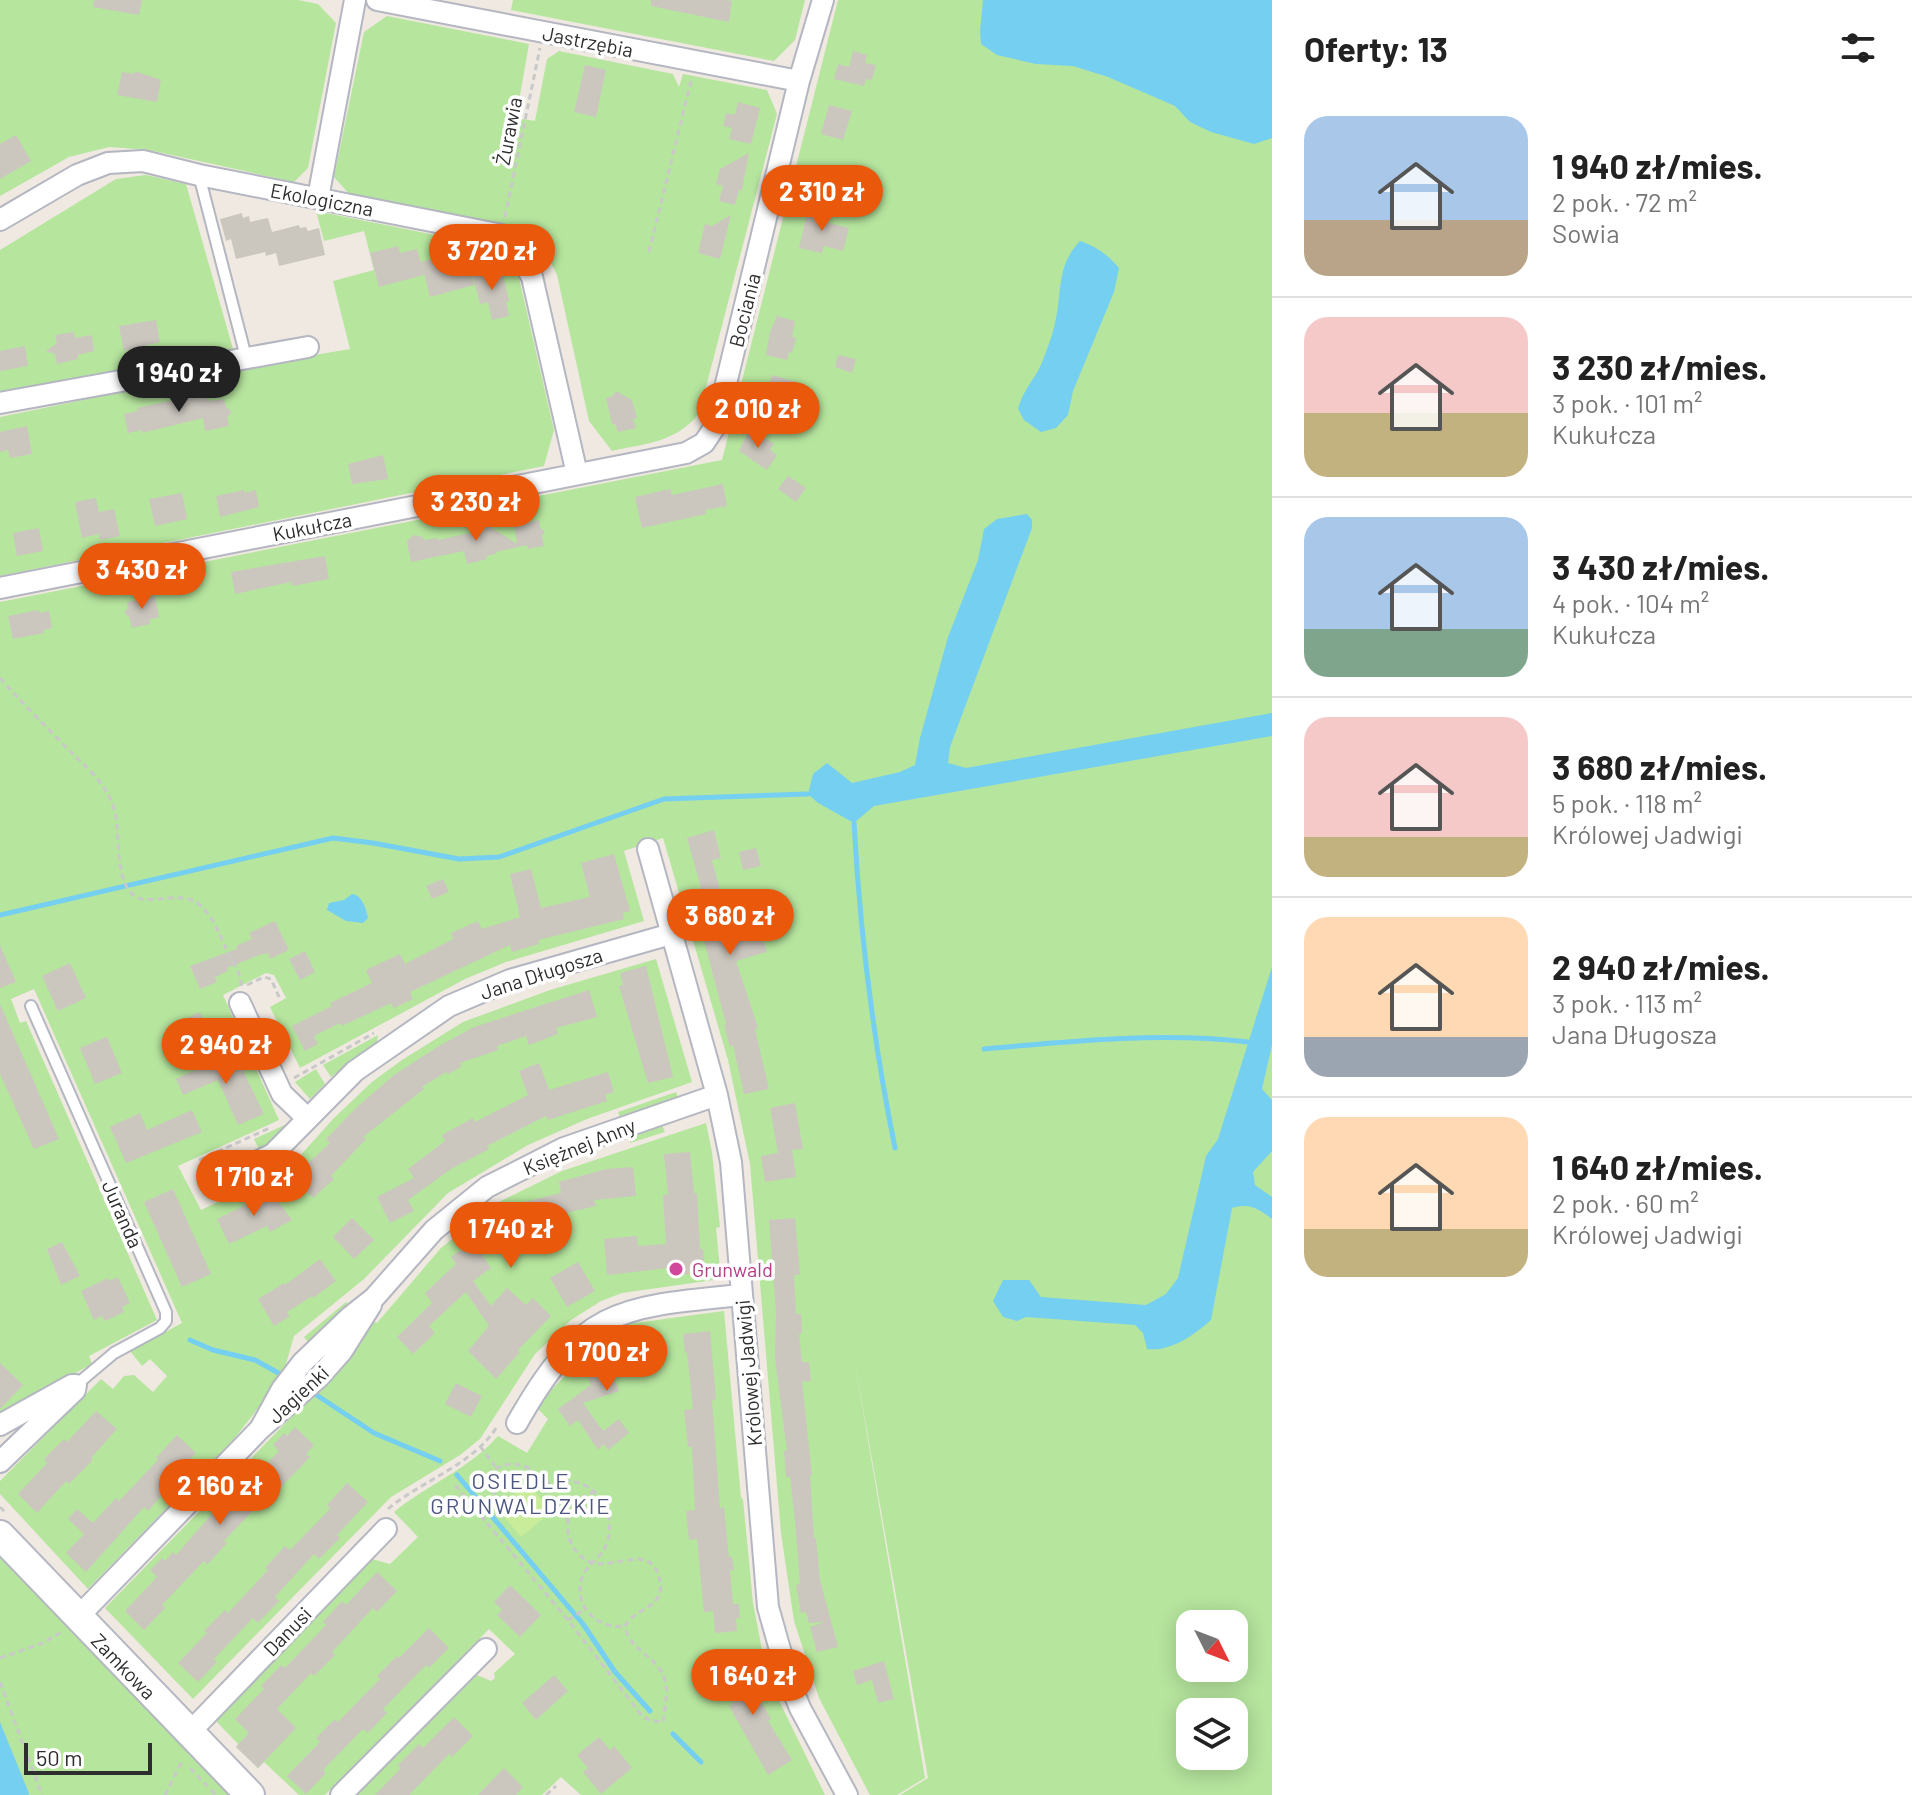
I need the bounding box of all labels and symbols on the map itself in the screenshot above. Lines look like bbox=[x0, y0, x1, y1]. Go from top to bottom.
street label: Jastrzębia bbox=[541, 20, 635, 62]
street label: Żurawia bbox=[490, 95, 526, 167]
pin: 2 310 zł bbox=[739, 165, 905, 233]
street label: Ekologiczna bbox=[269, 177, 375, 221]
pin: 3 720 zł bbox=[409, 224, 575, 292]
street label: Bociania bbox=[723, 271, 765, 349]
pin: 1 940 zł bbox=[96, 346, 262, 414]
pin: 2 010 zł bbox=[675, 382, 841, 450]
pin: 3 230 zł bbox=[393, 475, 559, 543]
street label: Kukułcza bbox=[270, 507, 354, 545]
pin: 3 430 zł bbox=[59, 543, 225, 611]
pin: 3 680 zł bbox=[647, 889, 813, 957]
street label: Jana Długosza bbox=[477, 942, 605, 1004]
pin: 2 940 zł bbox=[143, 1018, 309, 1086]
street label: Księżnej Anny bbox=[519, 1113, 639, 1179]
pin: 1 710 zł bbox=[171, 1150, 337, 1218]
street label: Juranda bbox=[97, 1176, 149, 1252]
pin: 1 740 zł bbox=[428, 1202, 594, 1270]
place label: Grunwald bbox=[692, 1257, 773, 1281]
marker: Grunwald bbox=[667, 1260, 685, 1278]
street label: Królowej Jadwigi bbox=[730, 1299, 766, 1447]
pin: 1 700 zł bbox=[524, 1325, 690, 1393]
street label: Jagienki bbox=[263, 1360, 333, 1428]
pin: 2 160 zł bbox=[137, 1459, 303, 1527]
district label: OSIEDLE GRUNWALDZKIE bbox=[430, 1467, 612, 1518]
street label: Danusi bbox=[258, 1602, 316, 1660]
north arrow bbox=[1176, 1610, 1248, 1682]
street label: Zamkowa bbox=[87, 1628, 161, 1704]
pin: 1 640 zł bbox=[670, 1649, 836, 1717]
scale bar bbox=[24, 1739, 152, 1775]

